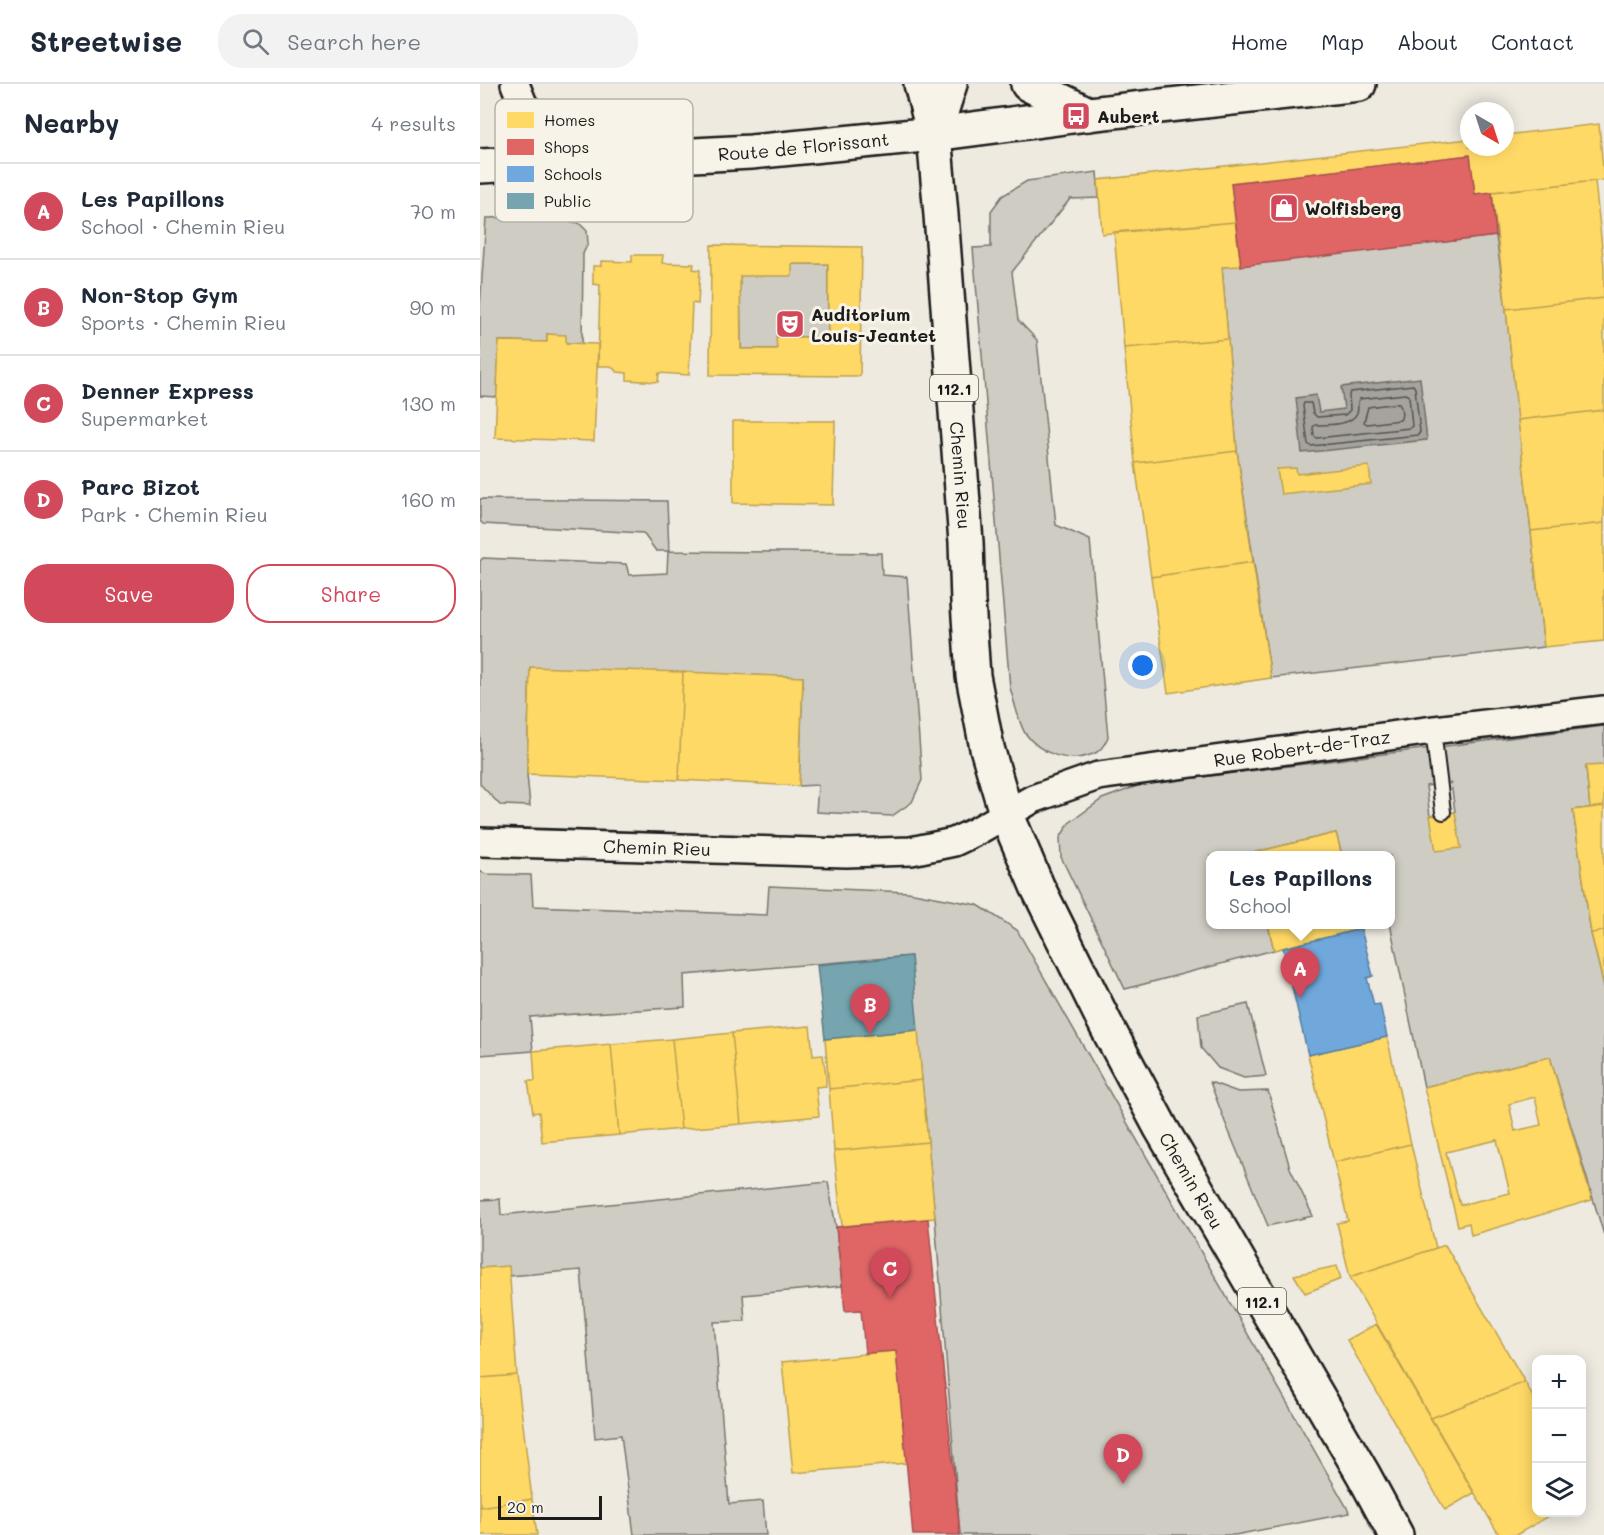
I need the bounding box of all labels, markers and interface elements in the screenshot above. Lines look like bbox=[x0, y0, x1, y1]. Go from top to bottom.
search box bbox=[218, 14, 638, 68]
text: Streetwise bbox=[30, 23, 182, 59]
icon: search bbox=[239, 25, 272, 58]
text: Search here bbox=[287, 27, 421, 56]
text: Home bbox=[1231, 28, 1288, 55]
text: Map bbox=[1321, 28, 1364, 55]
text: About bbox=[1397, 28, 1458, 55]
text: Contact bbox=[1491, 28, 1574, 55]
legend bbox=[495, 99, 693, 222]
bus stop icon: Aubert bbox=[1060, 100, 1092, 132]
north arrow bbox=[1460, 102, 1514, 156]
place label: Aubert bbox=[1097, 104, 1159, 128]
text: Nearby bbox=[24, 106, 119, 140]
text: Homes bbox=[544, 109, 595, 130]
text: 4 results bbox=[371, 110, 456, 136]
street label: Route de Florissant bbox=[717, 126, 890, 166]
text: Shops bbox=[544, 136, 589, 157]
text: Schools bbox=[544, 163, 602, 184]
text: Les Papillons bbox=[81, 184, 225, 213]
text: Public bbox=[544, 190, 591, 211]
shop icon: Wolfisberg bbox=[1268, 192, 1300, 224]
place label: Wolfisberg bbox=[1305, 196, 1402, 220]
text: A bbox=[37, 198, 50, 224]
text: 70 m bbox=[410, 198, 456, 224]
text: School · Chemin Rieu bbox=[81, 213, 285, 239]
text: Non-Stop Gym bbox=[81, 280, 238, 309]
text: B bbox=[37, 294, 50, 320]
text: 90 m bbox=[410, 294, 456, 320]
place label: Auditorium Louis-Jeantet bbox=[811, 302, 936, 347]
theatre icon: Auditorium Louis-Jeantet bbox=[774, 308, 806, 340]
text: Sports · Chemin Rieu bbox=[81, 309, 286, 335]
road number: 112.1 bbox=[930, 375, 978, 401]
text: Denner Express bbox=[81, 376, 254, 405]
text: C bbox=[36, 390, 51, 416]
text: 130 m bbox=[401, 390, 456, 416]
text: Supermarket bbox=[81, 405, 208, 431]
street label: Chemin Rieu bbox=[945, 421, 977, 530]
text: Parc Bizot bbox=[81, 472, 200, 501]
text: D bbox=[36, 486, 51, 512]
text: 160 m bbox=[400, 486, 456, 512]
text: Park · Chemin Rieu bbox=[81, 501, 268, 527]
button: Save bbox=[24, 564, 234, 623]
button: Share bbox=[246, 564, 456, 623]
your location bbox=[1128, 651, 1157, 680]
street label: Rue Robert-de-Traz bbox=[1212, 724, 1392, 772]
street label: Chemin Rieu bbox=[603, 834, 711, 861]
popup bbox=[1206, 851, 1395, 929]
text: Les Papillons bbox=[1229, 863, 1372, 892]
text: School bbox=[1229, 892, 1292, 918]
pin: A bbox=[1280, 948, 1320, 998]
pin: B bbox=[850, 984, 890, 1034]
street label: Chemin Rieu bbox=[1154, 1128, 1229, 1233]
pin: C bbox=[870, 1248, 910, 1298]
road number: 112.1 bbox=[1238, 1288, 1286, 1314]
map controls bbox=[1532, 1355, 1586, 1517]
button: + bbox=[1532, 1355, 1586, 1409]
button: − bbox=[1532, 1409, 1586, 1463]
pin: D bbox=[1104, 1434, 1142, 1484]
button: layers bbox=[1532, 1463, 1586, 1517]
scale bar bbox=[498, 1493, 602, 1520]
text: 20 m bbox=[507, 1496, 544, 1517]

